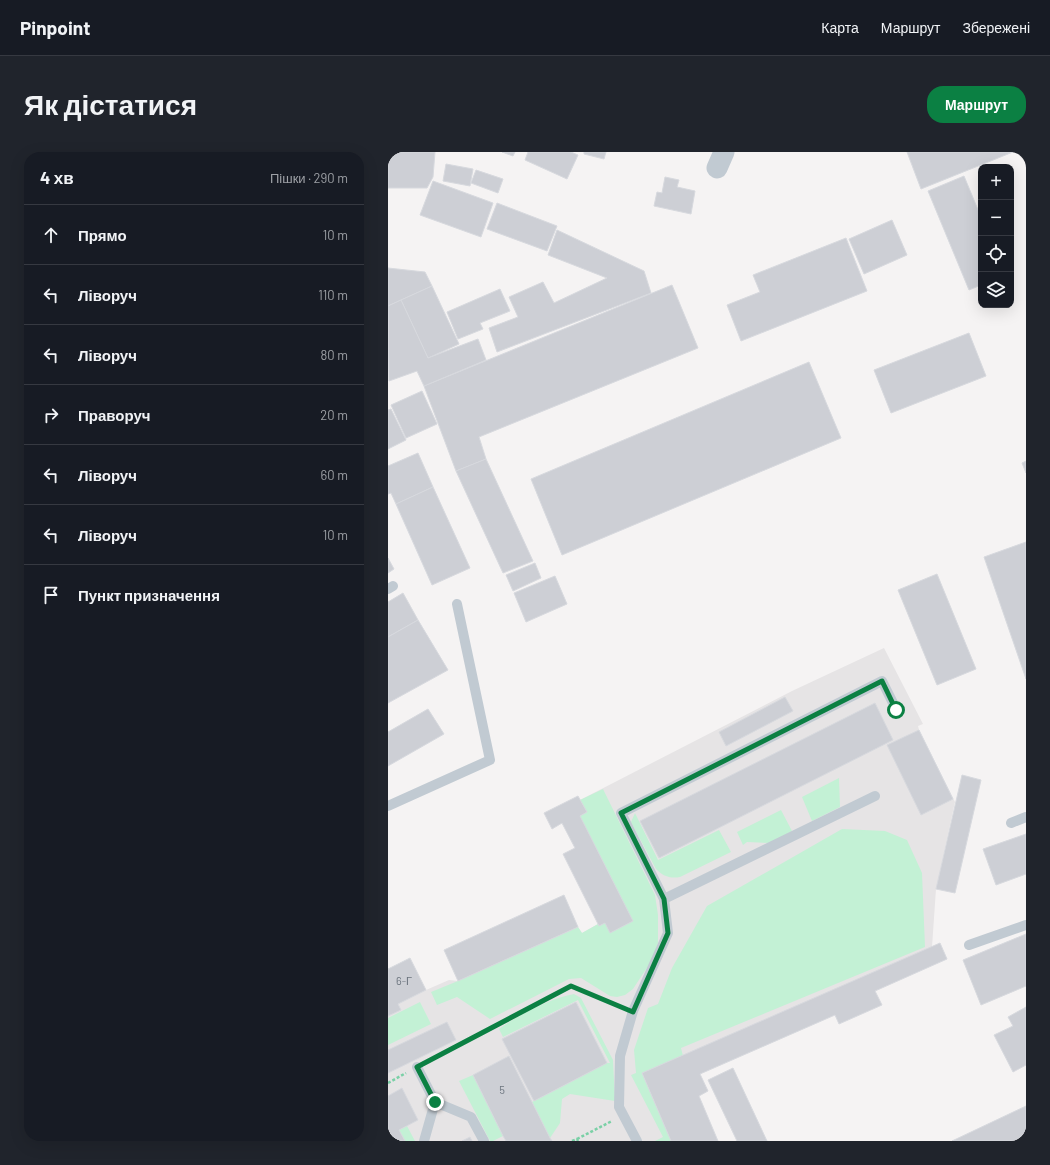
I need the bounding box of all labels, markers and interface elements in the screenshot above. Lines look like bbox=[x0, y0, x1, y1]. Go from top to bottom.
text: Pinpoint bbox=[20, 16, 90, 39]
text: Карта bbox=[821, 19, 859, 36]
text: Маршрут bbox=[881, 19, 940, 36]
text: Збережені bbox=[962, 19, 1030, 36]
button: Маршрут bbox=[927, 86, 1026, 123]
text: Як дістатися bbox=[24, 87, 197, 121]
map controls bbox=[978, 164, 1014, 308]
button: + bbox=[978, 164, 1014, 200]
text: 4 хв bbox=[40, 167, 74, 187]
text: Пішки · 290 m bbox=[270, 170, 348, 186]
button: − bbox=[978, 200, 1014, 236]
icon: ahead bbox=[40, 224, 62, 246]
text: Прямо bbox=[78, 226, 127, 244]
text: 10 m bbox=[323, 227, 348, 243]
button: locate bbox=[978, 236, 1014, 272]
button: layers bbox=[978, 272, 1014, 308]
icon: left bbox=[40, 284, 62, 306]
text: Ліворуч bbox=[78, 286, 137, 304]
text: 110 m bbox=[318, 287, 348, 303]
icon: left bbox=[40, 344, 62, 366]
text: Ліворуч bbox=[78, 346, 137, 364]
text: 80 m bbox=[321, 347, 348, 363]
icon: right bbox=[40, 404, 62, 426]
text: Праворуч bbox=[78, 406, 151, 424]
text: 20 m bbox=[320, 407, 348, 423]
icon: left bbox=[40, 464, 62, 486]
text: Ліворуч bbox=[78, 466, 137, 484]
text: 60 m bbox=[321, 467, 348, 483]
icon: left bbox=[40, 524, 62, 546]
text: Ліворуч bbox=[78, 526, 137, 544]
text: 10 m bbox=[323, 527, 348, 543]
icon: arrive bbox=[40, 584, 62, 606]
text: Пункт призначення bbox=[78, 586, 220, 604]
route start bbox=[887, 701, 905, 719]
house number: 6-Г bbox=[396, 974, 412, 987]
house number: 5 bbox=[499, 1083, 505, 1096]
route end bbox=[426, 1093, 444, 1111]

